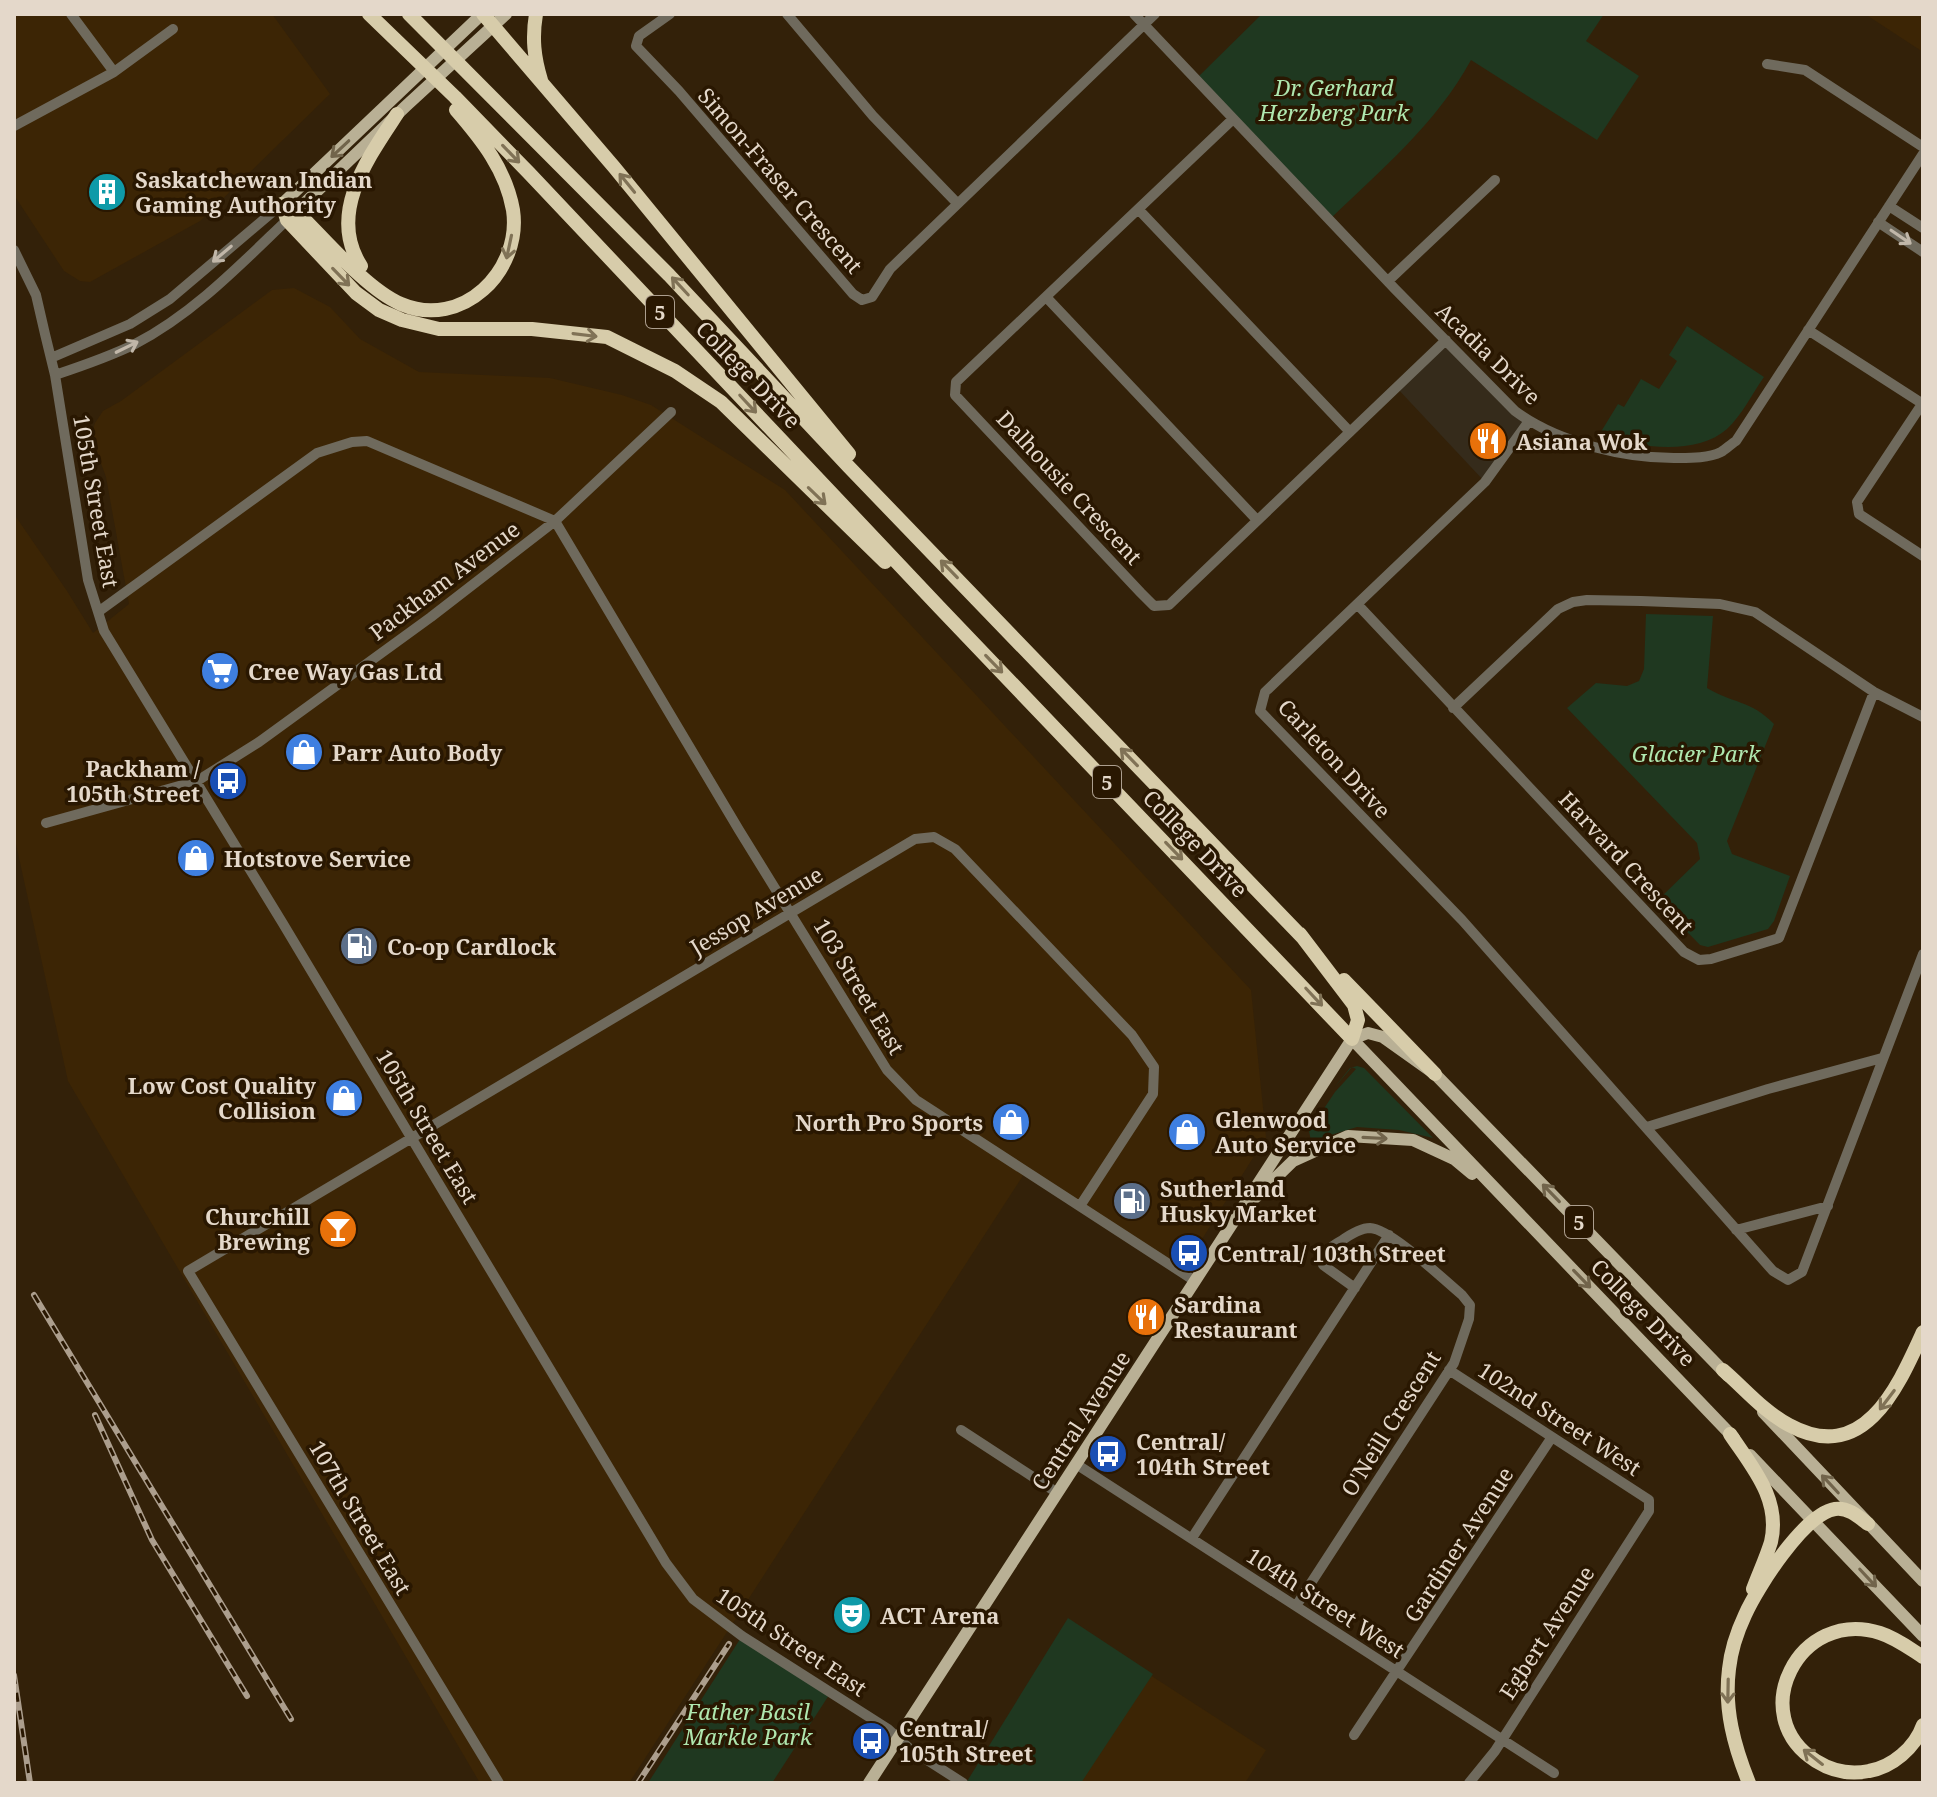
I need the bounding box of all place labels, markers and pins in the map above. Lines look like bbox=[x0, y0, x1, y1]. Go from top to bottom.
place label: Saskatchewan Indian Gaming Authority bbox=[135, 164, 373, 219]
building icon: Saskatchewan Indian Gaming Authority bbox=[86, 171, 128, 213]
restaurant icon: Asiana Wok bbox=[1467, 420, 1509, 462]
place label: Asiana Wok bbox=[1516, 426, 1647, 456]
supermarket icon: Cree Way Gas Ltd bbox=[199, 650, 241, 692]
place label: Cree Way Gas Ltd bbox=[248, 656, 442, 686]
shop icon: Parr Auto Body bbox=[283, 731, 325, 773]
place label: Parr Auto Body bbox=[332, 737, 502, 767]
place label: Packham / 105th Street bbox=[66, 753, 201, 808]
bus stop icon: Packham / 105th Street bbox=[207, 760, 249, 802]
shop icon: Hotstove Service bbox=[175, 837, 217, 879]
place label: Hotstove Service bbox=[224, 843, 411, 873]
fuel station icon: Co-op Cardlock bbox=[338, 925, 380, 967]
place label: Co-op Cardlock bbox=[387, 931, 556, 961]
place label: Low Cost Quality Collision bbox=[128, 1070, 316, 1125]
shop icon: Low Cost Quality Collision bbox=[323, 1077, 365, 1119]
shop icon: North Pro Sports bbox=[990, 1101, 1032, 1143]
place label: Glenwood Auto Service bbox=[1215, 1104, 1356, 1159]
place label: North Pro Sports bbox=[795, 1107, 983, 1137]
shop icon: Glenwood Auto Service bbox=[1166, 1111, 1208, 1153]
place label: Sutherland Husky Market bbox=[1160, 1173, 1317, 1228]
fuel station icon: Sutherland Husky Market bbox=[1111, 1180, 1153, 1222]
place label: Churchill Brewing bbox=[205, 1201, 311, 1256]
bar icon: Churchill Brewing bbox=[317, 1208, 359, 1250]
bus stop icon: Central/ 103th Street bbox=[1168, 1232, 1210, 1274]
place label: Central/ 103th Street bbox=[1217, 1238, 1446, 1268]
place label: Sardina Restaurant bbox=[1174, 1289, 1298, 1344]
restaurant icon: Sardina Restaurant bbox=[1125, 1296, 1167, 1338]
place label: Central/ 104th Street bbox=[1136, 1426, 1270, 1481]
bus stop icon: Central/ 104th Street bbox=[1087, 1433, 1129, 1475]
theatre icon: ACT Arena bbox=[831, 1594, 873, 1636]
place label: ACT Arena bbox=[880, 1600, 999, 1630]
place label: Central/ 105th Street bbox=[899, 1713, 1033, 1768]
bus stop icon: Central/ 105th Street bbox=[850, 1720, 892, 1762]

